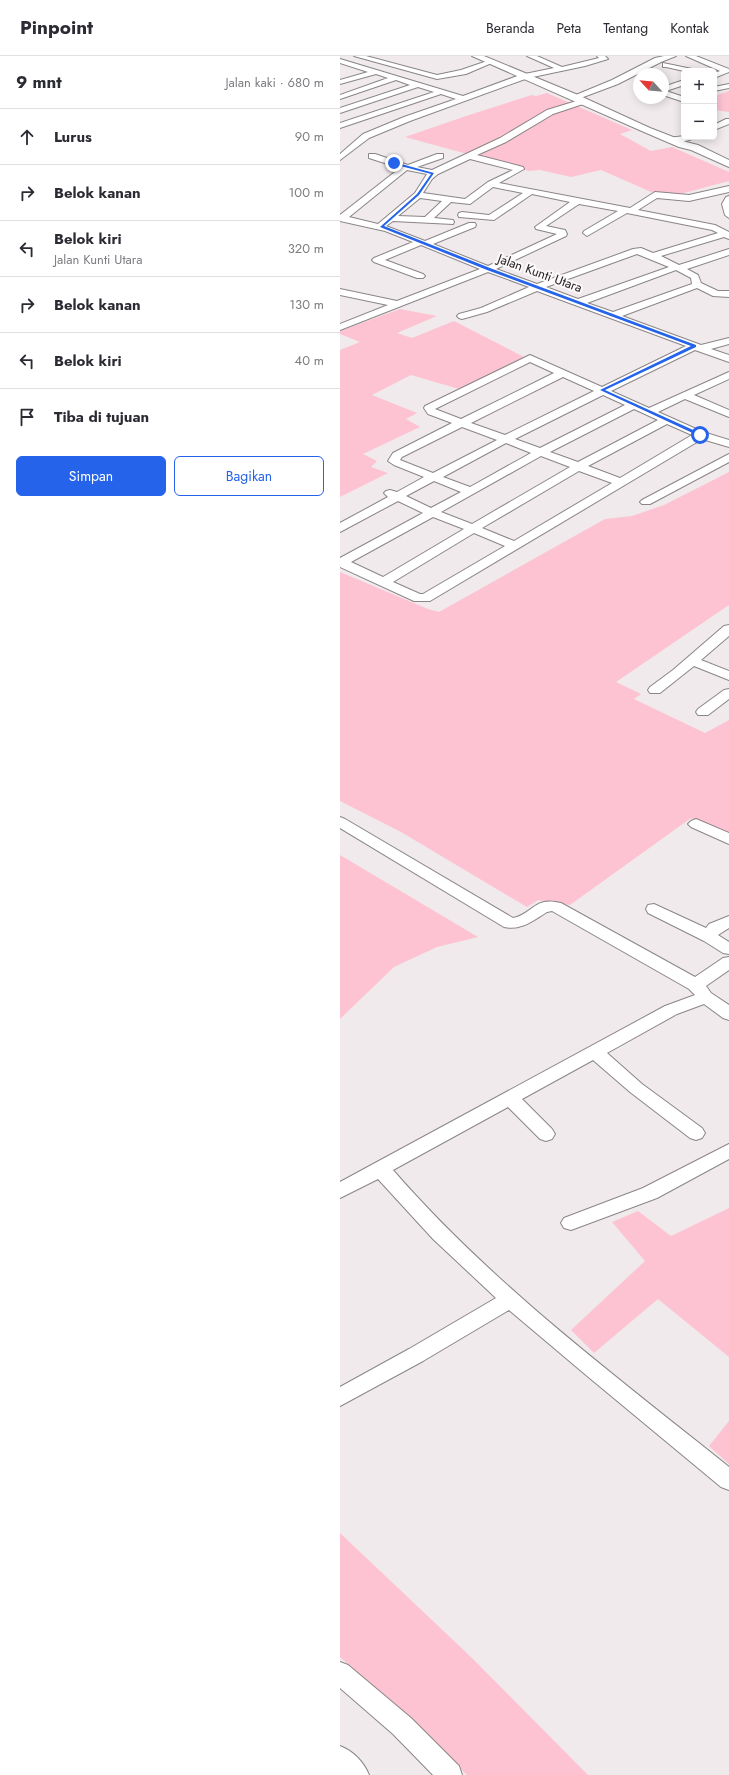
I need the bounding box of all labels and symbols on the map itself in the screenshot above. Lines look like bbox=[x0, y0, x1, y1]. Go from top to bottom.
north arrow bbox=[633, 68, 669, 104]
route end bbox=[385, 154, 403, 172]
street label: Jalan Kunti Utara bbox=[493, 248, 585, 297]
route start bbox=[691, 426, 709, 444]

